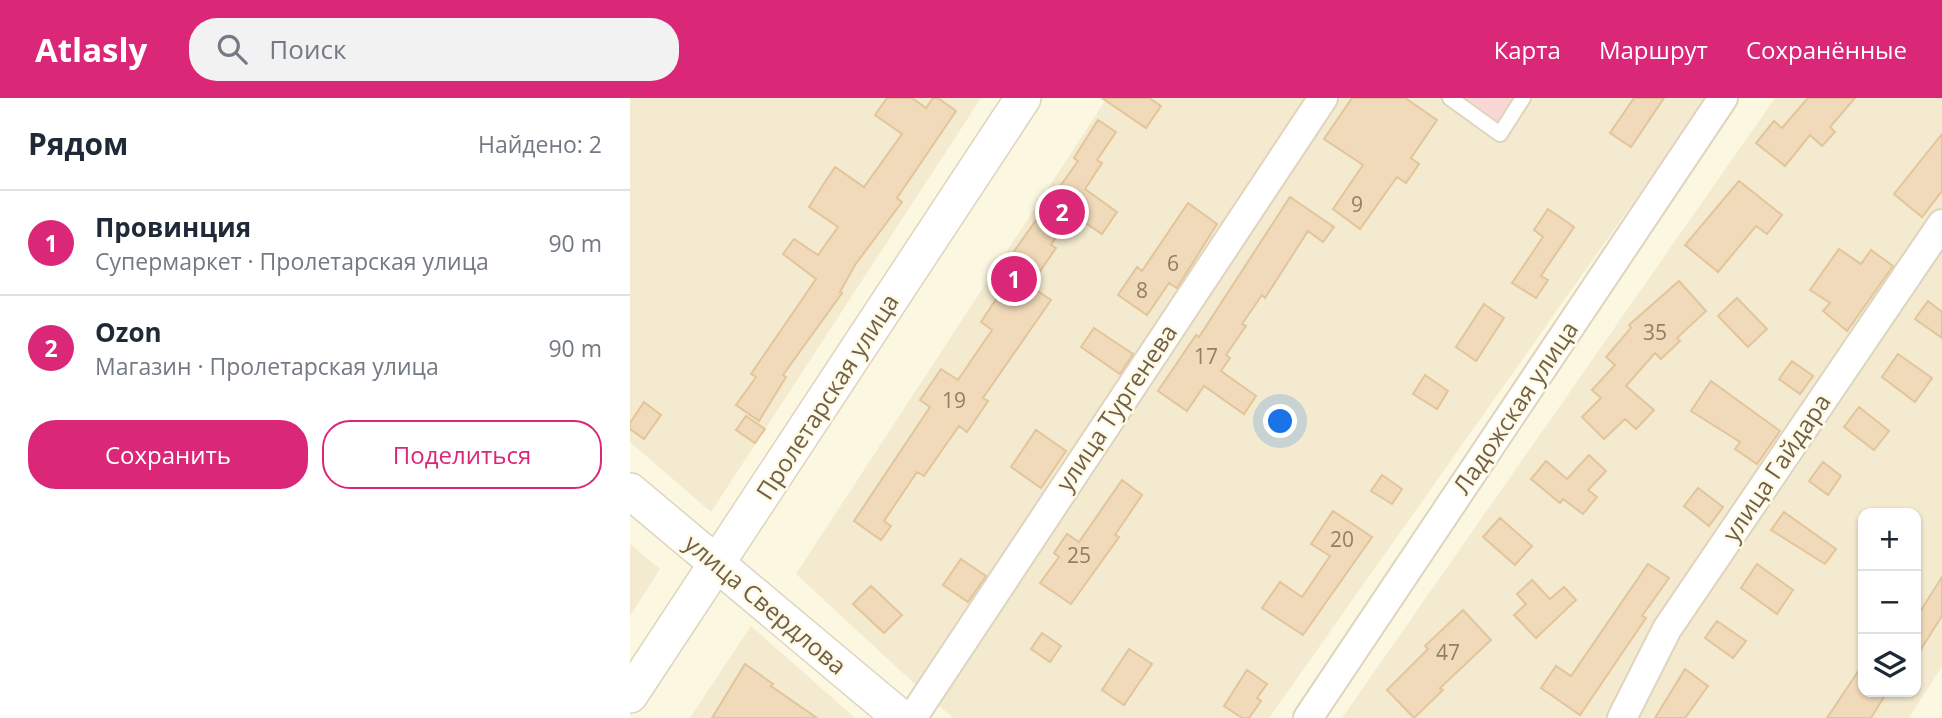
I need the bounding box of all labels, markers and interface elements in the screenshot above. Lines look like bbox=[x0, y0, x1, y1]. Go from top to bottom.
search box bbox=[189, 18, 679, 81]
text: Atlasly bbox=[35, 27, 147, 72]
icon: search bbox=[213, 30, 251, 68]
text: Поиск bbox=[269, 31, 346, 67]
text: Карта bbox=[1494, 33, 1561, 66]
text: Маршрут bbox=[1599, 33, 1708, 66]
text: Сохранённые bbox=[1746, 33, 1907, 66]
text: Рядом bbox=[28, 123, 128, 164]
text: Найдено: 2 bbox=[478, 128, 602, 160]
pin: 2 bbox=[1039, 186, 1085, 238]
house number: 9 bbox=[1351, 190, 1363, 218]
text: Провинция bbox=[95, 209, 251, 245]
text: 1 bbox=[44, 227, 58, 259]
text: 90 m bbox=[548, 227, 602, 259]
text: Супермаркет · Пролетарская улица bbox=[95, 245, 489, 277]
house number: 6 bbox=[1167, 249, 1179, 277]
pin: 1 bbox=[991, 253, 1037, 305]
house number: 8 bbox=[1136, 276, 1148, 304]
street label: Пролетарская улица bbox=[748, 287, 906, 505]
text: Ozon bbox=[95, 314, 162, 350]
street label: Ладожская улица bbox=[1445, 314, 1585, 500]
street label: улица Тургенева bbox=[1048, 317, 1184, 497]
house number: 35 bbox=[1643, 318, 1667, 346]
text: 2 bbox=[44, 332, 58, 364]
text: 90 m bbox=[548, 332, 602, 364]
house number: 17 bbox=[1194, 342, 1218, 370]
text: Магазин · Пролетарская улица bbox=[95, 350, 439, 382]
house number: 19 bbox=[942, 386, 966, 414]
street label: улица Гайдара bbox=[1714, 387, 1837, 548]
your location bbox=[1263, 404, 1297, 438]
button: Сохранить bbox=[28, 420, 308, 489]
button: Поделиться bbox=[322, 420, 602, 489]
map controls bbox=[1858, 508, 1921, 697]
button: + bbox=[1858, 508, 1921, 571]
house number: 20 bbox=[1330, 525, 1354, 553]
street label: улица Свердлова bbox=[678, 526, 854, 681]
house number: 25 bbox=[1067, 541, 1091, 569]
button: − bbox=[1858, 571, 1921, 634]
button: layers bbox=[1858, 634, 1921, 697]
house number: 47 bbox=[1436, 638, 1460, 666]

